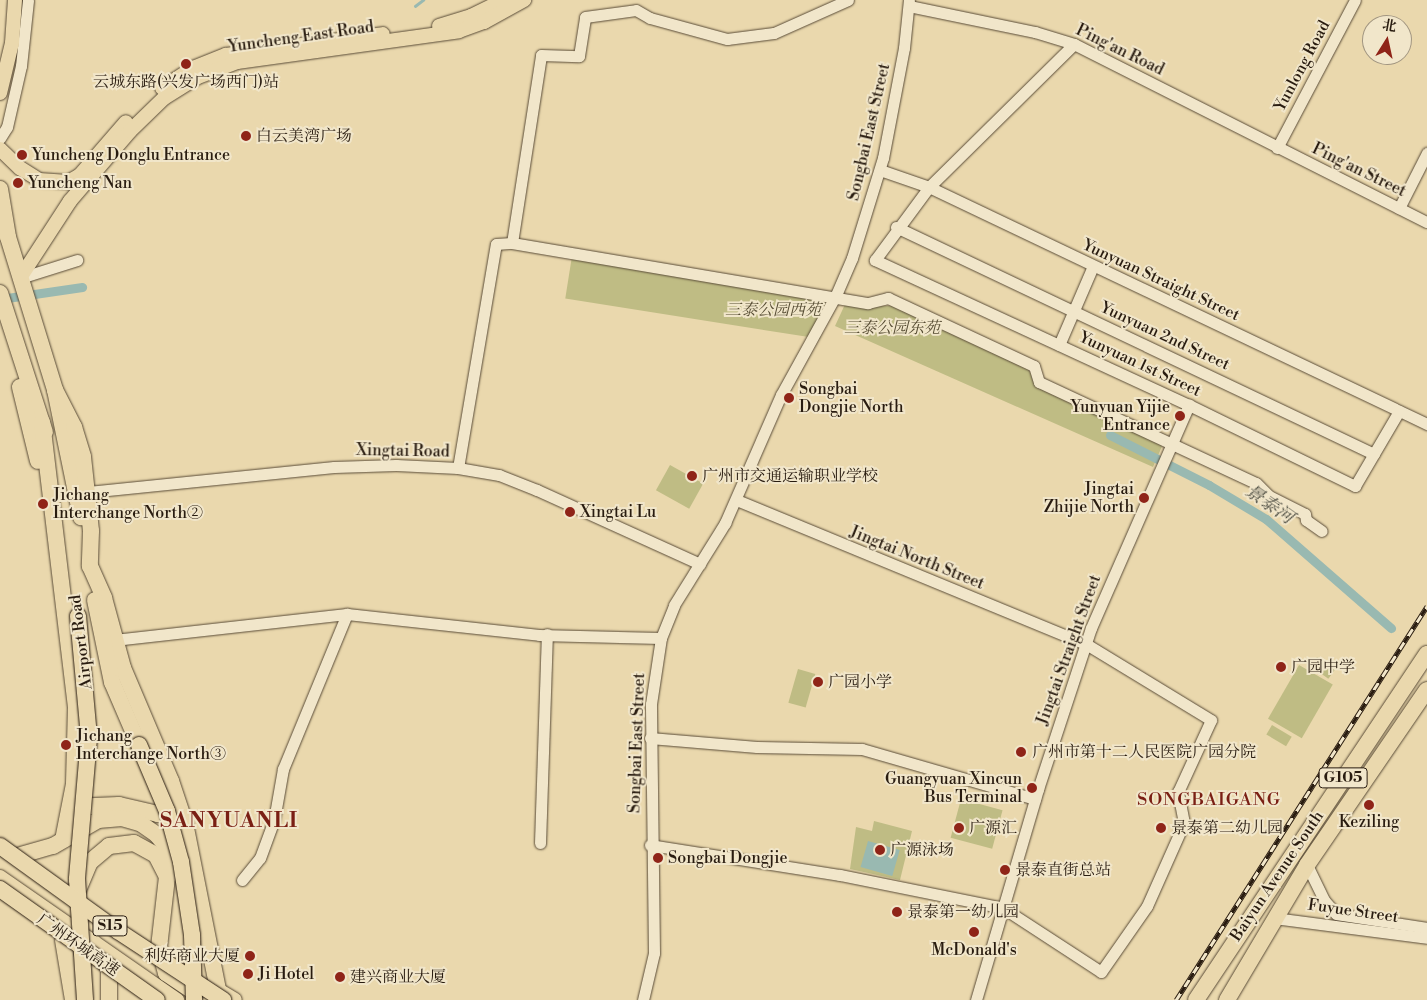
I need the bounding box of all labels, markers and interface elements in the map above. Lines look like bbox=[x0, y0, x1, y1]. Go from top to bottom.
north arrow bbox=[1362, 15, 1412, 65]
text: 北 bbox=[1381, 16, 1398, 36]
street label: Yuncheng East Road bbox=[227, 17, 375, 57]
street label: Yunlong Road bbox=[1270, 17, 1334, 115]
street label: Ping'an Road bbox=[1073, 20, 1167, 80]
marker: 云城东路(兴发广场西门)站 bbox=[180, 58, 192, 70]
street label: Songbai East Street bbox=[844, 61, 894, 203]
place label: 云城东路(兴发广场西门)站 bbox=[93, 72, 279, 92]
place label: 白云美湾广场 bbox=[256, 126, 352, 146]
marker: 白云美湾广场 bbox=[240, 130, 252, 142]
street label: Ping'an Street bbox=[1309, 139, 1409, 201]
place label: Yuncheng Donglu Entrance bbox=[32, 145, 230, 165]
marker: Yuncheng Donglu Entrance bbox=[16, 149, 28, 161]
place label: Yuncheng Nan bbox=[28, 173, 132, 193]
marker: Yuncheng Nan bbox=[12, 177, 24, 189]
street label: Yunyuan Straight Street bbox=[1079, 235, 1243, 325]
street label: Yunyuan 2nd Street bbox=[1097, 298, 1233, 374]
park label: 三泰公园西苑 bbox=[725, 300, 821, 320]
park label: 三泰公园东苑 bbox=[844, 318, 940, 338]
street label: Yunyuan 1st Street bbox=[1076, 327, 1204, 401]
place label: Songbai Dongjie North bbox=[799, 379, 904, 417]
marker: Songbai Dongjie North bbox=[783, 392, 795, 404]
place label: Yunyuan Yijie Entrance bbox=[1071, 397, 1170, 435]
marker: Yunyuan Yijie Entrance bbox=[1174, 410, 1186, 422]
street label: Xingtai Road bbox=[356, 441, 450, 461]
place label: 广州市交通运输职业学校 bbox=[702, 466, 878, 486]
marker: 广州市交通运输职业学校 bbox=[686, 470, 698, 482]
place label: Jingtai Zhijie North bbox=[1044, 479, 1134, 517]
water label: 景泰河 bbox=[1241, 481, 1297, 529]
place label: Jichang Interchange North② bbox=[53, 485, 203, 523]
marker: Jingtai Zhijie North bbox=[1138, 492, 1150, 504]
marker: Jichang Interchange North② bbox=[37, 498, 49, 510]
place label: Xingtai Lu bbox=[580, 502, 656, 522]
marker: Xingtai Lu bbox=[564, 506, 576, 518]
street label: Jingtai North Street bbox=[847, 522, 987, 594]
street label: Jingtai Straight Street bbox=[1033, 572, 1105, 728]
street label: Airport Road bbox=[66, 594, 96, 690]
place label: 广园中学 bbox=[1291, 657, 1355, 677]
marker: 广园中学 bbox=[1275, 661, 1287, 673]
street label: Songbai East Street bbox=[625, 672, 649, 814]
place label: 广园小学 bbox=[828, 672, 892, 692]
marker: 广园小学 bbox=[812, 676, 824, 688]
place label: Jichang Interchange North③ bbox=[76, 726, 226, 764]
marker: Jichang Interchange North③ bbox=[60, 739, 72, 751]
place label: 广州市第十二人民医院广园分院 bbox=[1032, 742, 1256, 762]
marker: 广州市第十二人民医院广园分院 bbox=[1014, 745, 1028, 759]
road number: G105 bbox=[1318, 766, 1368, 790]
place label: Guangyuan Xincun Bus Terminal bbox=[885, 769, 1022, 807]
marker: Guangyuan Xincun Bus Terminal bbox=[1026, 782, 1038, 794]
district label: SONGBAIGANG bbox=[1136, 789, 1282, 811]
marker: Keziling bbox=[1363, 799, 1375, 811]
street label: Baiyun Avenue South bbox=[1226, 807, 1328, 945]
district label: SANYUANLI bbox=[159, 808, 299, 834]
place label: Keziling bbox=[1339, 812, 1399, 832]
place label: 广源汇 bbox=[969, 818, 1017, 838]
place label: 景泰第二幼儿园 bbox=[1171, 818, 1283, 838]
marker: 广源汇 bbox=[953, 822, 965, 834]
marker: 景泰第二幼儿园 bbox=[1155, 822, 1167, 834]
place label: 广源泳场 bbox=[890, 840, 954, 860]
marker: 广源泳场 bbox=[874, 844, 886, 856]
place label: Songbai Dongjie bbox=[668, 848, 788, 868]
marker: Songbai Dongjie bbox=[652, 852, 664, 864]
place label: 景泰直街总站 bbox=[1015, 860, 1111, 880]
marker: 景泰直街总站 bbox=[999, 864, 1011, 876]
street label: Fuyue Street bbox=[1306, 895, 1400, 927]
place label: 景泰第一幼儿园 bbox=[907, 902, 1019, 922]
marker: 景泰第一幼儿园 bbox=[891, 906, 903, 918]
street label: 广州环城高速 bbox=[33, 910, 123, 980]
road number: S15 bbox=[91, 914, 129, 938]
marker: McDonald's bbox=[968, 926, 980, 938]
place label: McDonald's bbox=[931, 940, 1017, 960]
place label: 利好商业大厦 bbox=[144, 946, 240, 966]
marker: 利好商业大厦 bbox=[244, 950, 256, 962]
place label: Ji Hotel bbox=[258, 964, 314, 984]
place label: 建兴商业大厦 bbox=[350, 967, 446, 987]
marker: Ji Hotel bbox=[242, 968, 254, 980]
marker: 建兴商业大厦 bbox=[334, 971, 346, 983]

